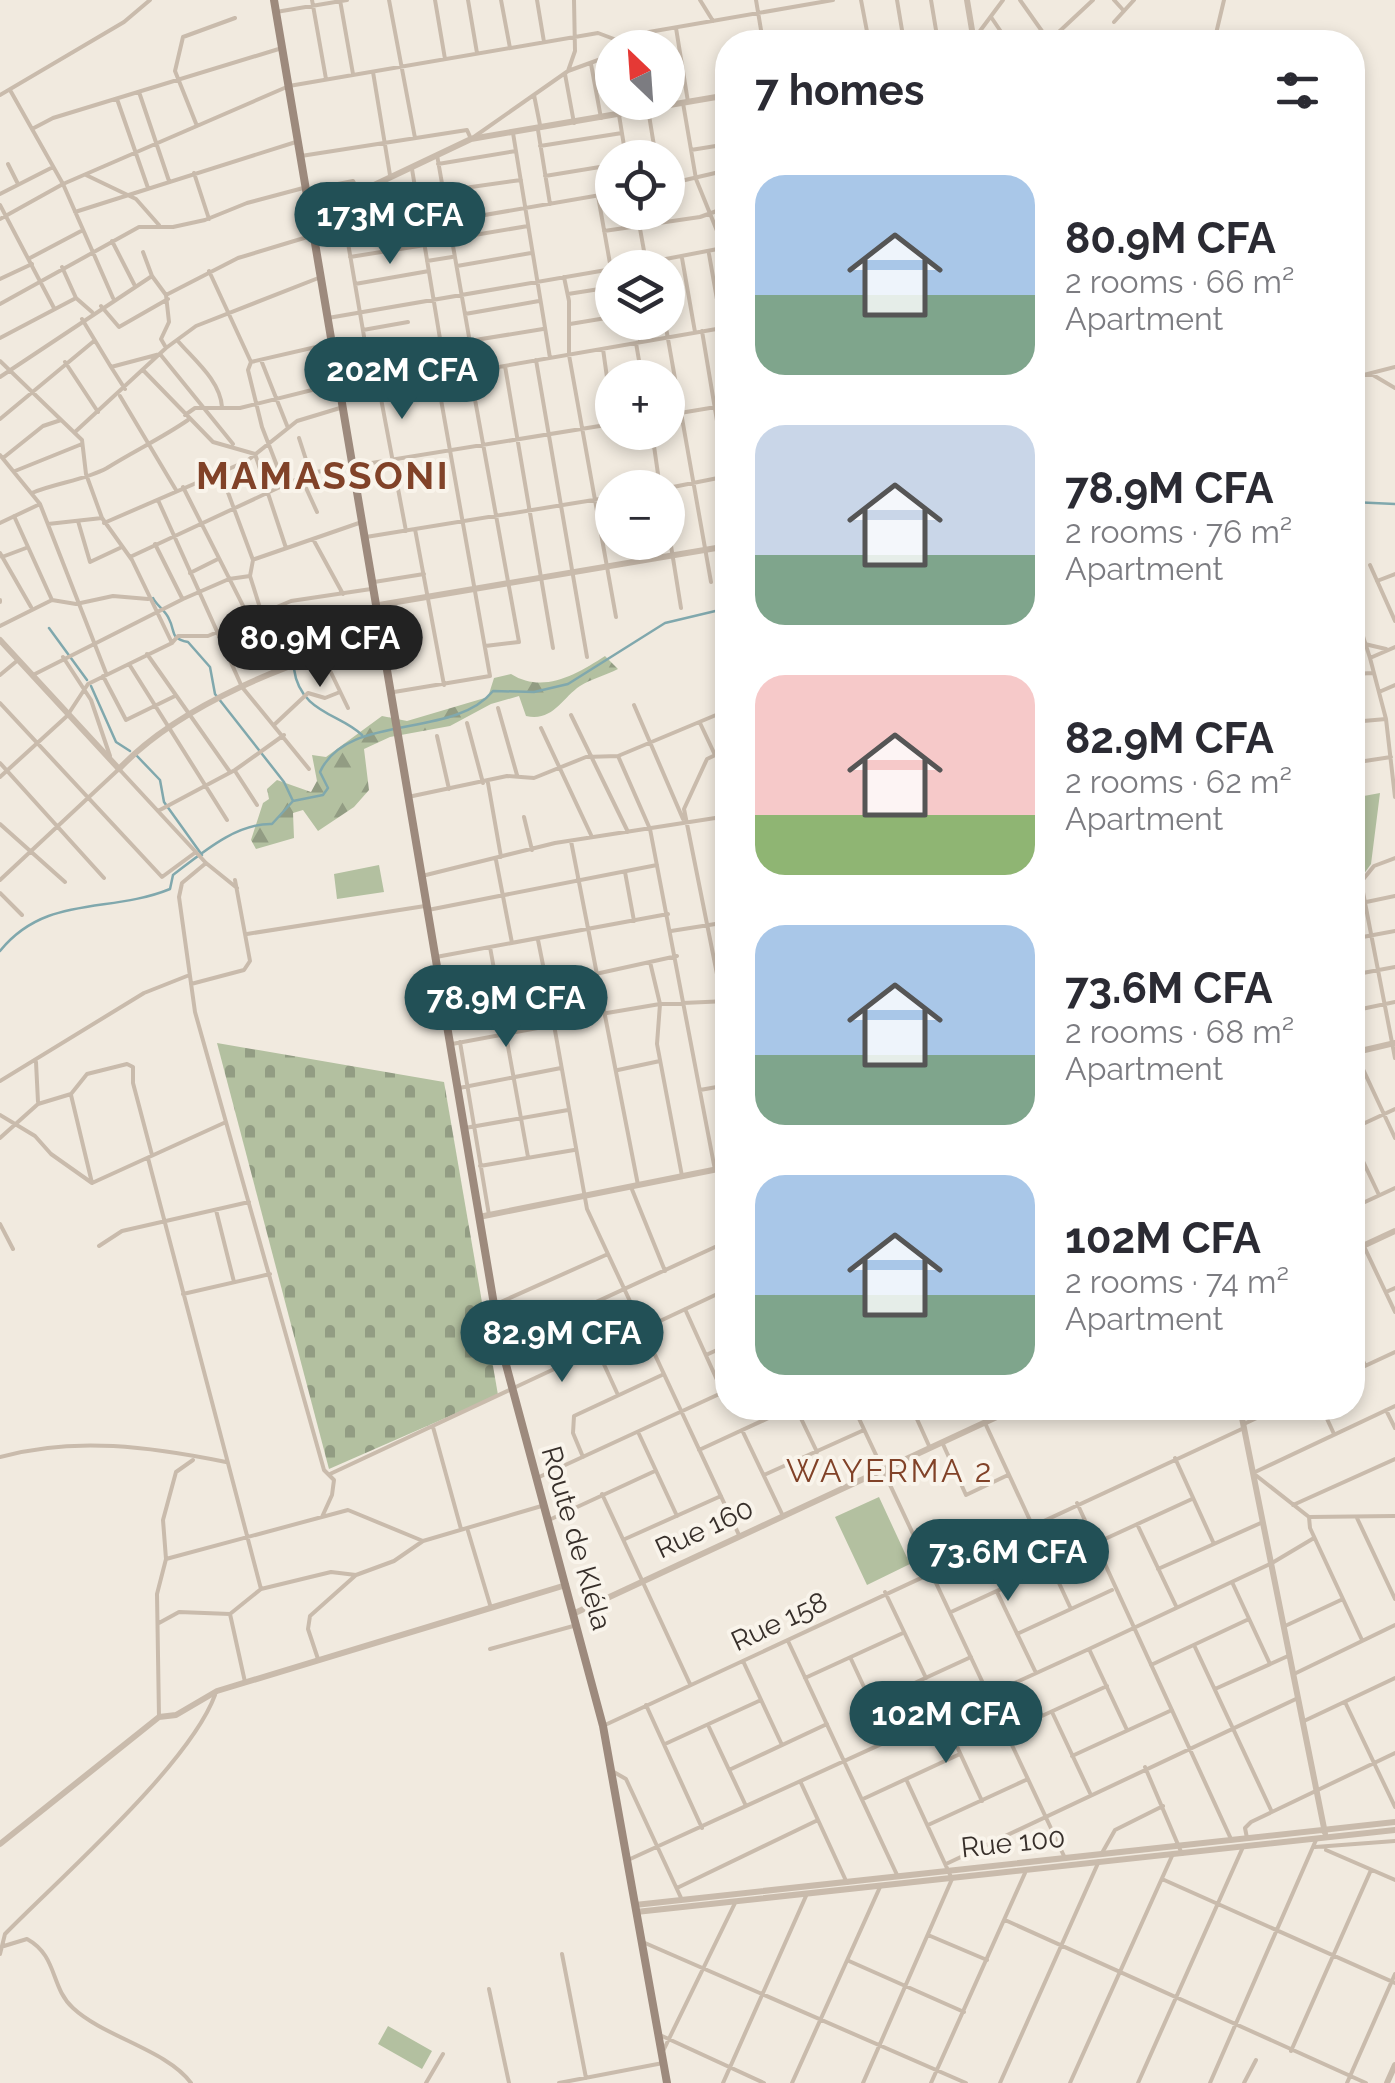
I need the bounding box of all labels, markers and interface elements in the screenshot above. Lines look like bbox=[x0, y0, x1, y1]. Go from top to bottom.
north arrow bbox=[595, 30, 685, 120]
map controls bbox=[595, 30, 685, 560]
icon: filters bbox=[1270, 63, 1325, 118]
text: 7 homes bbox=[755, 66, 924, 115]
button: locate bbox=[595, 140, 685, 230]
pin: 173M CFA bbox=[287, 182, 493, 267]
text: 173M CFA bbox=[316, 196, 464, 233]
text: 80.9M CFA bbox=[1065, 214, 1276, 263]
icon: home bbox=[835, 215, 955, 335]
button: layers bbox=[595, 250, 685, 340]
text: 2 rooms · 66 m² bbox=[1065, 263, 1294, 300]
text: Apartment bbox=[1065, 300, 1223, 337]
pin: 202M CFA bbox=[299, 337, 505, 422]
text: 202M CFA bbox=[326, 351, 478, 388]
button: + bbox=[595, 360, 685, 450]
district label: MAMASSONI bbox=[196, 453, 450, 498]
text: 78.9M CFA bbox=[1065, 464, 1274, 513]
icon: home bbox=[835, 465, 955, 585]
button: − bbox=[595, 470, 685, 560]
text: 2 rooms · 76 m² bbox=[1065, 513, 1292, 550]
text: Apartment bbox=[1065, 550, 1223, 587]
pin: 80.9M CFA bbox=[206, 605, 434, 690]
text: 80.9M CFA bbox=[240, 619, 400, 656]
text: 82.9M CFA bbox=[1065, 714, 1274, 763]
icon: home bbox=[835, 715, 955, 835]
text: 2 rooms · 62 m² bbox=[1065, 763, 1292, 800]
text: Apartment bbox=[1065, 800, 1223, 837]
text: 73.6M CFA bbox=[1065, 964, 1272, 1013]
pin: 78.9M CFA bbox=[392, 965, 620, 1050]
icon: home bbox=[835, 965, 955, 1085]
text: 78.9M CFA bbox=[427, 979, 585, 1016]
text: 2 rooms · 68 m² bbox=[1065, 1013, 1294, 1050]
text: Apartment bbox=[1065, 1050, 1223, 1087]
text: 102M CFA bbox=[1065, 1214, 1261, 1263]
icon: home bbox=[835, 1215, 955, 1335]
text: 2 rooms · 74 m² bbox=[1065, 1263, 1289, 1300]
pin: 82.9M CFA bbox=[448, 1300, 676, 1385]
text: Apartment bbox=[1065, 1300, 1223, 1337]
text: 82.9M CFA bbox=[483, 1314, 641, 1351]
street label: Route de Kléla bbox=[535, 1442, 619, 1634]
district label: WAYERMA 2 bbox=[786, 1452, 994, 1489]
street label: Rue 160 bbox=[650, 1491, 758, 1565]
pin: 73.6M CFA bbox=[894, 1519, 1122, 1604]
text: 73.6M CFA bbox=[929, 1533, 1087, 1570]
street label: Rue 158 bbox=[726, 1585, 832, 1658]
pin: 102M CFA bbox=[843, 1681, 1049, 1766]
text: 102M CFA bbox=[871, 1695, 1021, 1732]
street label: Rue 100 bbox=[959, 1821, 1067, 1864]

